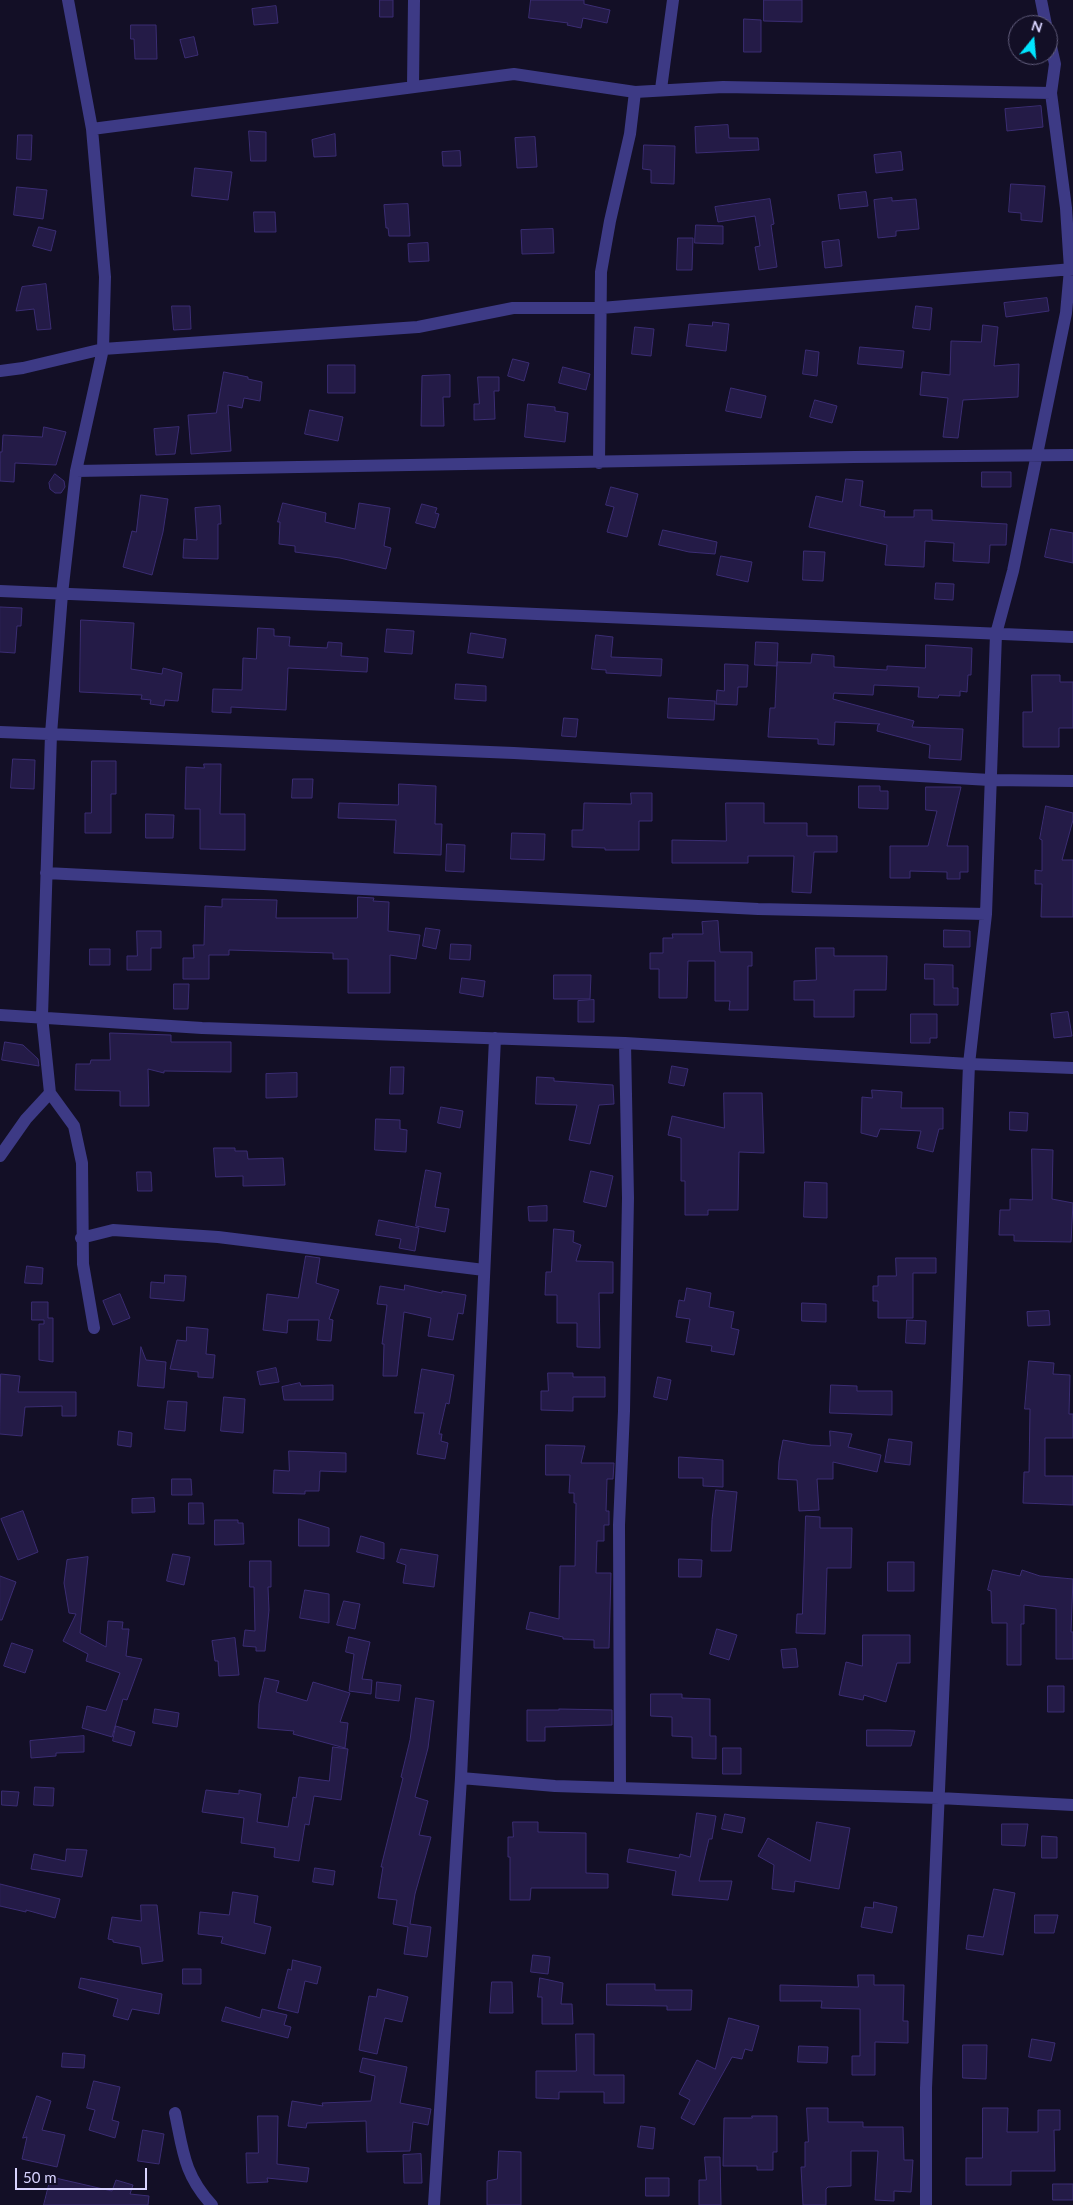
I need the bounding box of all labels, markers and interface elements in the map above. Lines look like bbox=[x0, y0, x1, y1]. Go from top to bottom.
north arrow bbox=[1008, 15, 1058, 65]
text: N bbox=[1030, 16, 1045, 36]
scale bar bbox=[18, 2158, 150, 2190]
text: 50 m bbox=[23, 2168, 57, 2186]

